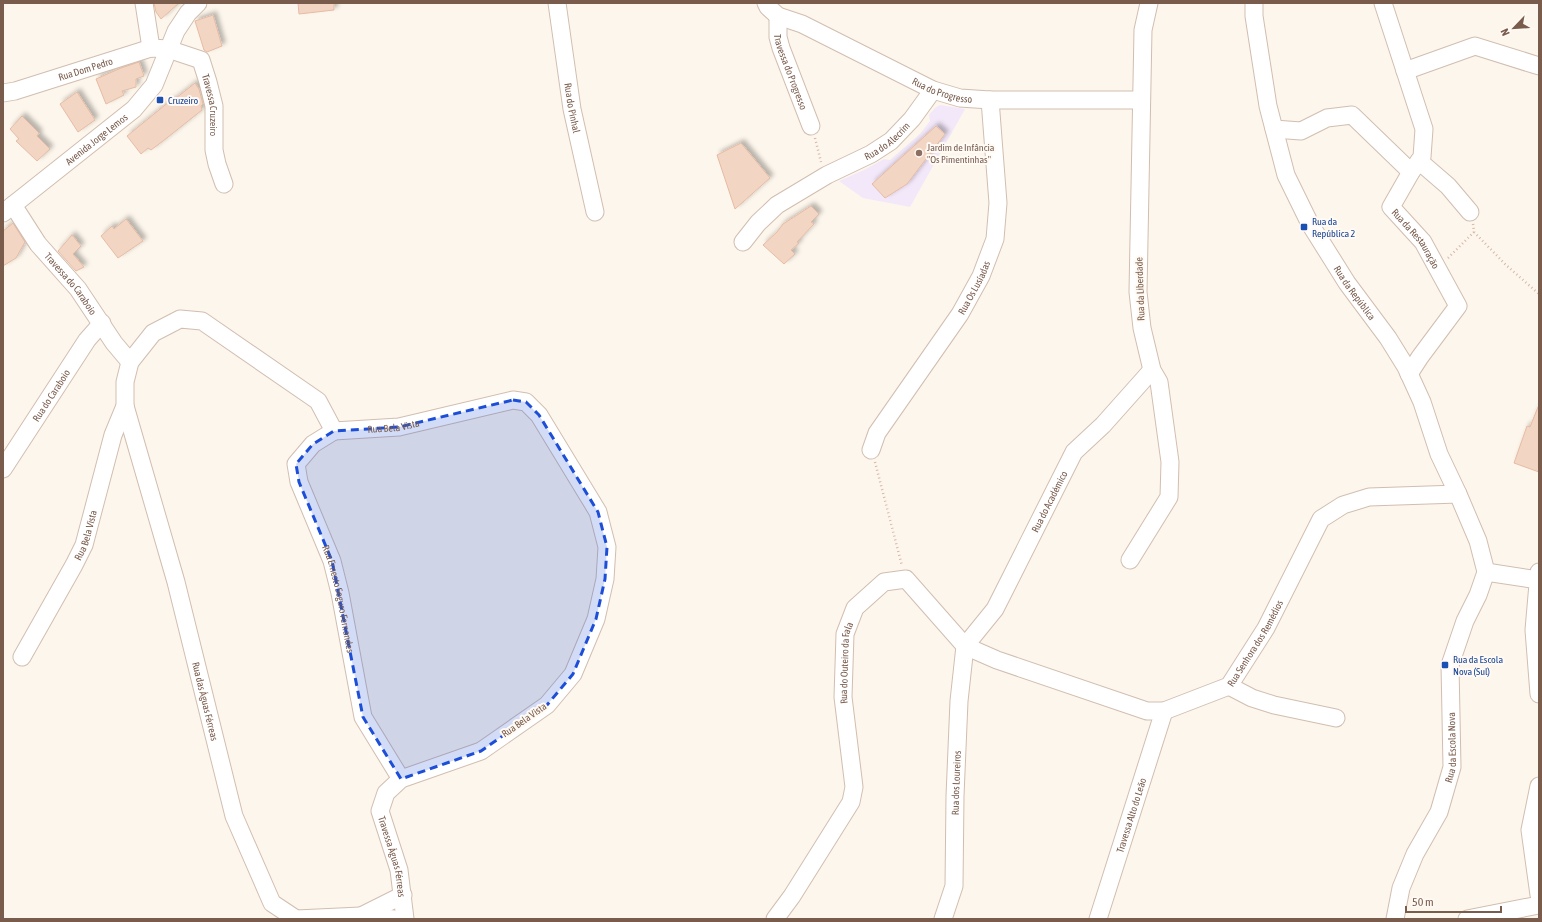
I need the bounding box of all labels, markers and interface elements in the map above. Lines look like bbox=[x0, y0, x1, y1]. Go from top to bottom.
north arrow bbox=[1494, 8, 1534, 48]
text: N bbox=[1498, 27, 1512, 38]
street label: Travessa do Progresso bbox=[773, 34, 810, 111]
street label: Rua Dom Pedro bbox=[57, 55, 114, 82]
street label: Travessa Cruzeiro bbox=[200, 72, 220, 136]
street label: Rua do Progresso bbox=[911, 75, 973, 104]
street label: Rua do Pinhal bbox=[563, 82, 583, 134]
marker: Cruzeiro bbox=[155, 95, 165, 105]
place label: Cruzeiro bbox=[168, 95, 199, 106]
street label: Avenida Jorge Lemos bbox=[63, 111, 130, 167]
street label: Rua do Alecrim bbox=[862, 120, 912, 162]
place label: Jardim de Infância "Os Pimentinhas" bbox=[927, 142, 995, 165]
marker: Jardim de Infância "Os Pimentinhas" bbox=[914, 148, 924, 158]
street label: Rua da Restauração bbox=[1390, 206, 1442, 271]
place label: Rua da República 2 bbox=[1312, 216, 1356, 239]
marker: Rua da República 2 bbox=[1299, 222, 1309, 232]
street label: Travessa do Caraboio bbox=[43, 250, 99, 317]
street label: Rua da Liberdade bbox=[1133, 257, 1147, 321]
street label: Rua Os Lusíadas bbox=[955, 259, 992, 316]
street label: Rua da República bbox=[1332, 264, 1378, 322]
street label: Rua do Caraboio bbox=[30, 367, 72, 423]
street label: Rua Bela Vista bbox=[367, 417, 421, 434]
street label: Rua do Académico bbox=[1029, 469, 1069, 534]
street label: Rua Bela Vista bbox=[72, 508, 99, 562]
street label: Rua Ernesto Seguro Fernandes bbox=[320, 543, 357, 654]
street label: Rua Senhora dos Remédios bbox=[1225, 598, 1285, 688]
street label: Rua do Outeiro da Fala bbox=[837, 620, 855, 704]
place label: Rua da Escola Nova (Sul) bbox=[1453, 654, 1503, 677]
marker: Rua da Escola Nova (Sul) bbox=[1440, 660, 1450, 670]
street label: Rua das Águas Férreas bbox=[190, 661, 221, 742]
street label: Rua Bela Vista bbox=[500, 700, 549, 739]
street label: Rua da Escola Nova bbox=[1442, 712, 1458, 784]
street label: Rua dos Loureiros bbox=[949, 750, 962, 815]
street label: Travessa Alto do Leão bbox=[1114, 776, 1148, 854]
street label: Travessa Águas Férreas bbox=[377, 815, 408, 898]
scale bar bbox=[1406, 888, 1501, 914]
text: 50 m bbox=[1412, 895, 1434, 909]

